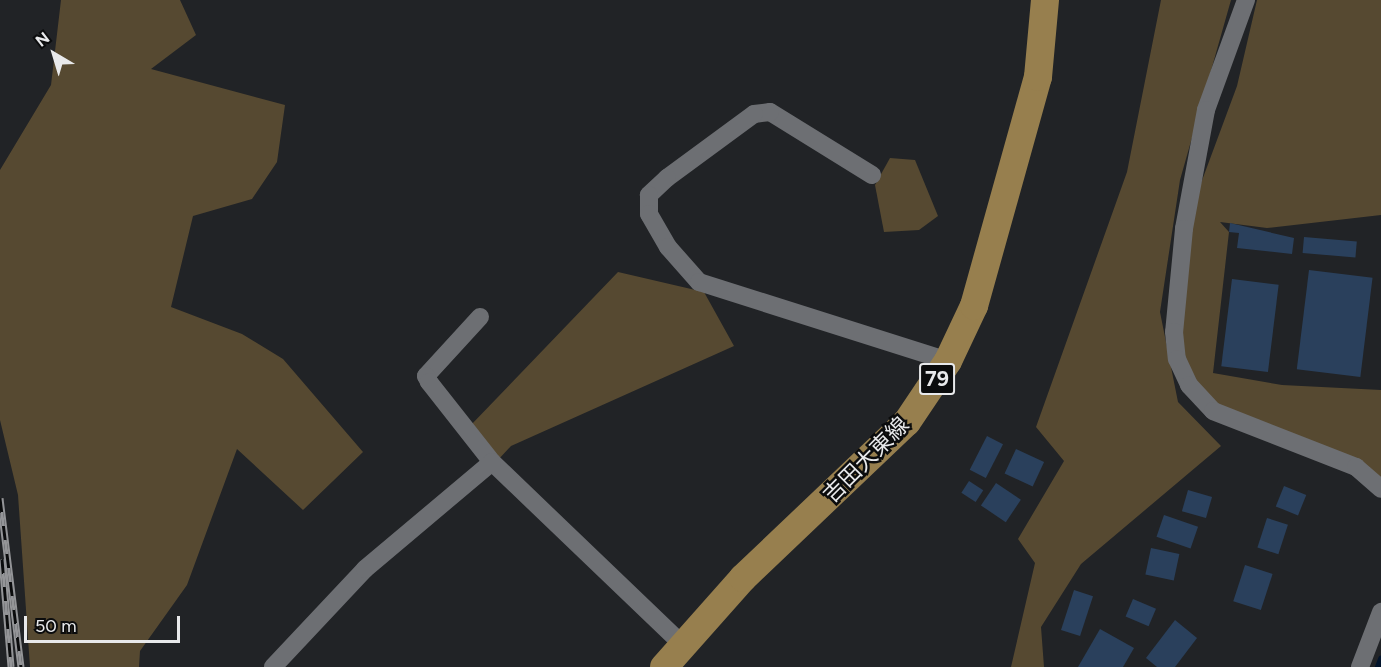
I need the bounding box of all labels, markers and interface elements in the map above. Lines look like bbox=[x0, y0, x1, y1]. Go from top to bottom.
north arrow bbox=[24, 24, 84, 84]
text: N bbox=[32, 28, 53, 51]
road number: 79 bbox=[919, 361, 955, 397]
street label: 吉田大東線 bbox=[818, 412, 914, 508]
scale bar bbox=[27, 604, 183, 642]
text: 50 m bbox=[35, 615, 77, 637]

